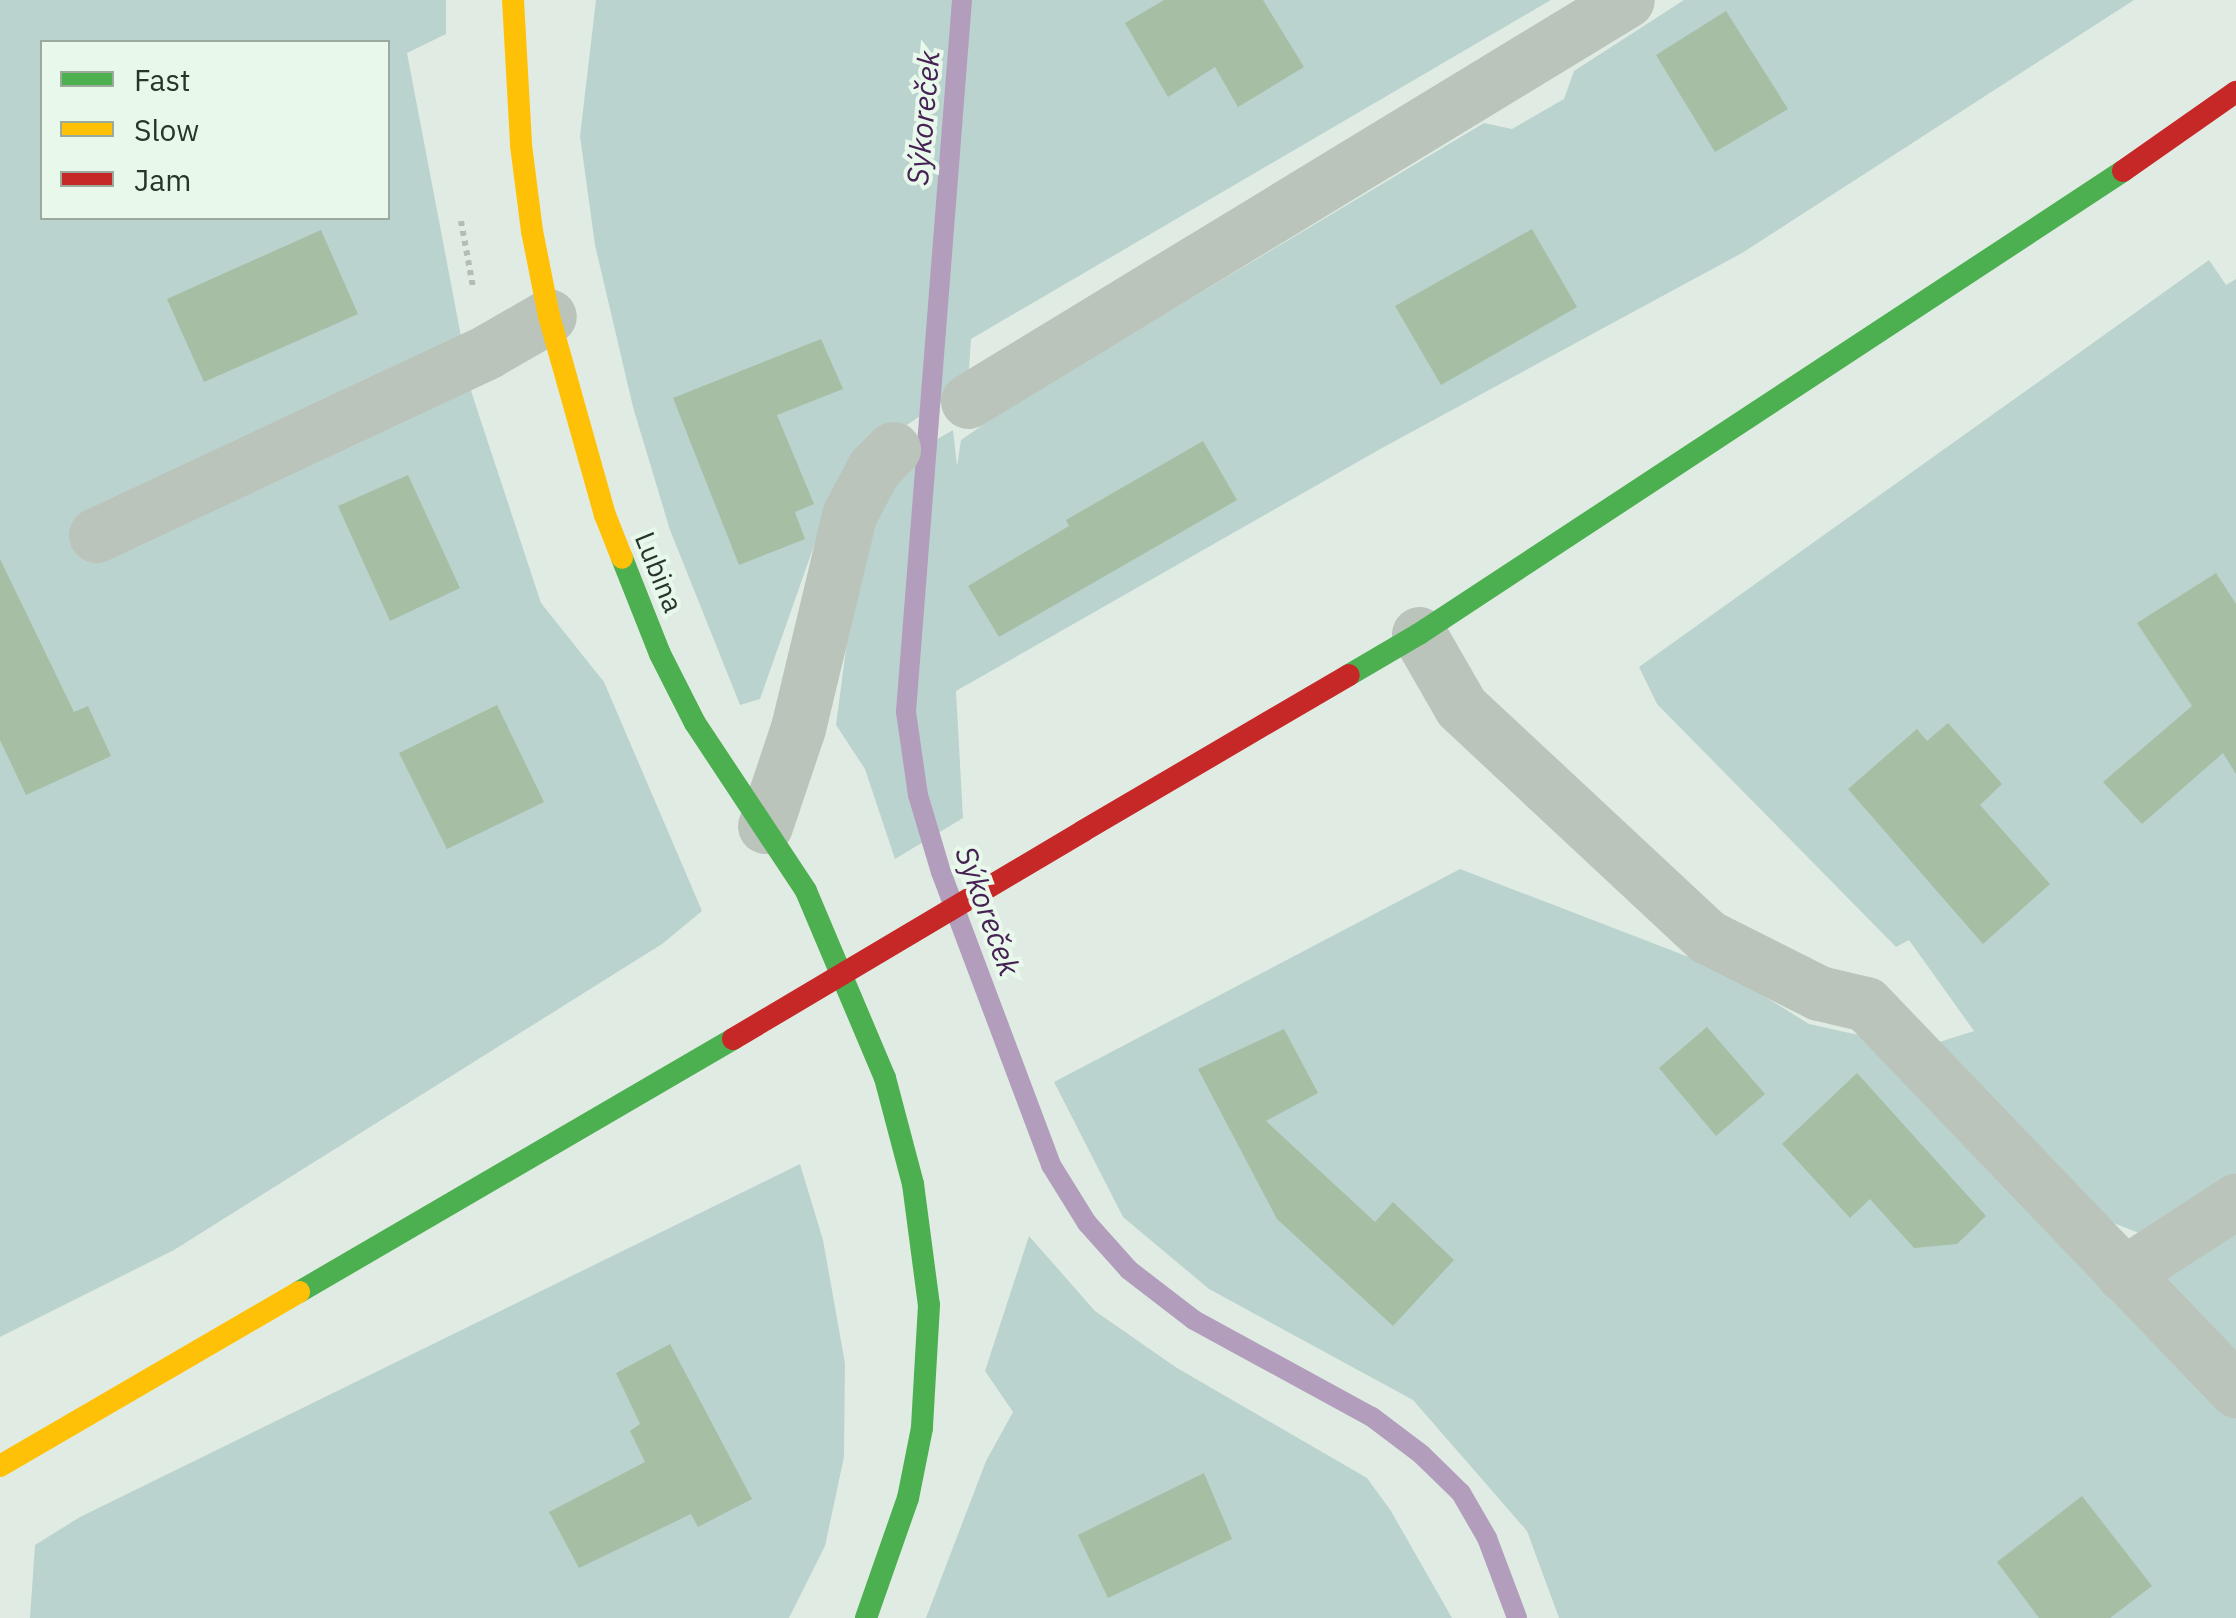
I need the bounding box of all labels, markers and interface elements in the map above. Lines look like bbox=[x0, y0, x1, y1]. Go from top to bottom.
legend bbox=[40, 40, 390, 220]
water label: Sýkoreček bbox=[899, 49, 947, 187]
text: Fast bbox=[134, 60, 191, 99]
text: Slow bbox=[134, 110, 199, 149]
text: Jam bbox=[134, 160, 192, 199]
street label: Lubina bbox=[628, 527, 690, 617]
water label: Sýkoreček bbox=[948, 842, 1028, 980]

